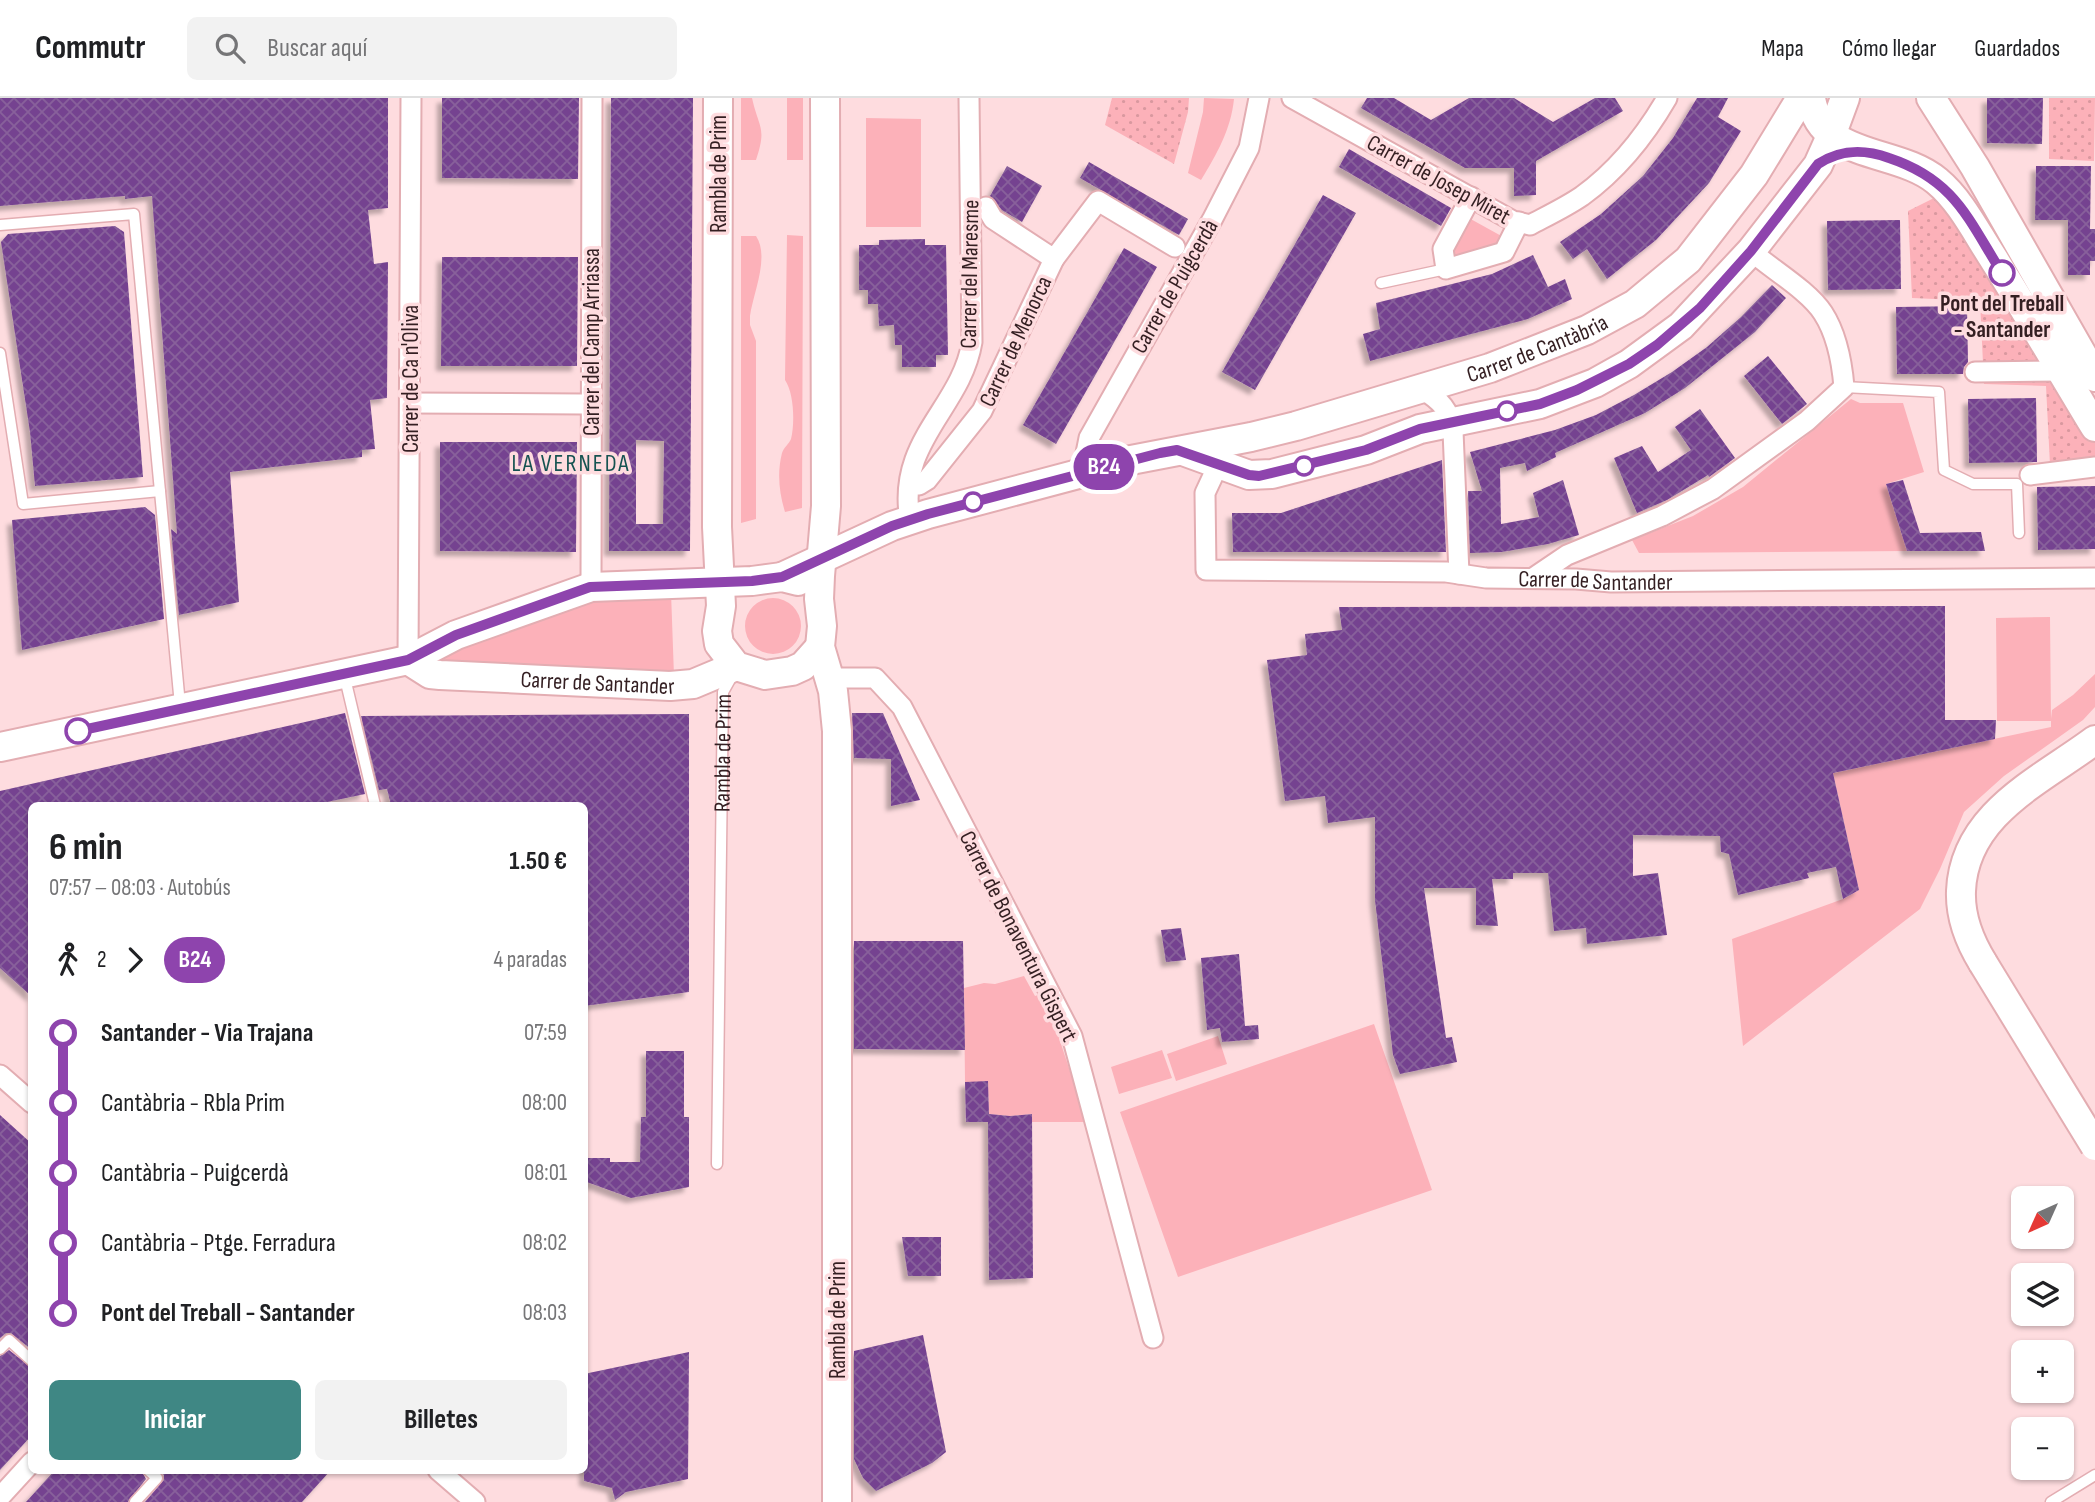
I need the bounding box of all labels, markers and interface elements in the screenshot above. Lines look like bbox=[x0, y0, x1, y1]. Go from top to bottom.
search box bbox=[187, 17, 677, 80]
text: Commutr bbox=[35, 28, 145, 68]
icon: search bbox=[211, 29, 249, 67]
text: Buscar aquí bbox=[267, 33, 367, 64]
text: Mapa bbox=[1761, 34, 1804, 63]
text: Cómo llegar bbox=[1842, 34, 1936, 63]
text: Guardados bbox=[1974, 34, 2060, 63]
street label: Rambla de Prim bbox=[705, 115, 733, 233]
street label: Carrer de Josep Miret bbox=[1362, 129, 1515, 231]
street label: Carrer del Maresme bbox=[955, 199, 985, 349]
street label: Carrer de Puigcerdà bbox=[1125, 214, 1225, 359]
street label: Carrer del Camp Arriassa bbox=[578, 248, 606, 436]
marker: Pont del Treball - Santander bbox=[1989, 260, 2015, 286]
street label: Carrer de Menorca bbox=[973, 272, 1058, 411]
place label: Pont del Treball - Santander bbox=[1940, 290, 2064, 344]
street label: Carrer de Ca n'Oliva bbox=[397, 305, 425, 453]
street label: Carrer de Cantàbria bbox=[1463, 308, 1613, 389]
unlabelled marker bbox=[1497, 401, 1517, 421]
line badge: B24 bbox=[1064, 444, 1144, 490]
district label: LA VERNEDA bbox=[512, 449, 630, 478]
text: B24 bbox=[1088, 452, 1121, 481]
unlabelled marker bbox=[1294, 456, 1314, 476]
unlabelled marker bbox=[963, 492, 983, 512]
street label: Carrer de Santander bbox=[1518, 565, 1673, 597]
street label: Carrer de Santander bbox=[520, 666, 676, 701]
street label: Rambla de Prim bbox=[708, 694, 738, 812]
unlabelled marker bbox=[65, 718, 91, 744]
text: 6 min bbox=[49, 825, 123, 870]
street label: Carrer de Bonaventura Gispert bbox=[953, 826, 1083, 1047]
text: 1.50 € bbox=[509, 846, 567, 877]
text: 07:57 – 08:03 · Autobús bbox=[49, 874, 231, 902]
icon: walk bbox=[49, 941, 87, 979]
icon: forward bbox=[116, 941, 154, 979]
text: B24 bbox=[178, 945, 211, 974]
text: 2 bbox=[97, 946, 106, 974]
text: 4 paradas bbox=[494, 946, 567, 974]
text: Santander - Via Trajana bbox=[101, 1018, 313, 1049]
text: 07:59 bbox=[524, 1019, 567, 1047]
text: Cantàbria - Rbla Prim bbox=[101, 1088, 285, 1119]
text: 08:00 bbox=[522, 1089, 567, 1117]
text: Cantàbria - Puigcerdà bbox=[101, 1158, 289, 1189]
text: 08:01 bbox=[524, 1159, 567, 1187]
north arrow bbox=[2011, 1186, 2074, 1250]
map controls bbox=[2011, 1186, 2074, 1480]
text: Cantàbria - Ptge. Ferradura bbox=[101, 1228, 336, 1259]
text: 08:02 bbox=[523, 1229, 567, 1257]
street label: Rambla de Prim bbox=[824, 1261, 852, 1379]
button: layers bbox=[2011, 1263, 2074, 1326]
text: Pont del Treball - Santander bbox=[101, 1298, 355, 1329]
text: 08:03 bbox=[522, 1299, 567, 1327]
button: + bbox=[2011, 1340, 2074, 1403]
button: Iniciar bbox=[49, 1380, 301, 1460]
button: Billetes bbox=[315, 1380, 567, 1460]
button: − bbox=[2011, 1417, 2074, 1480]

